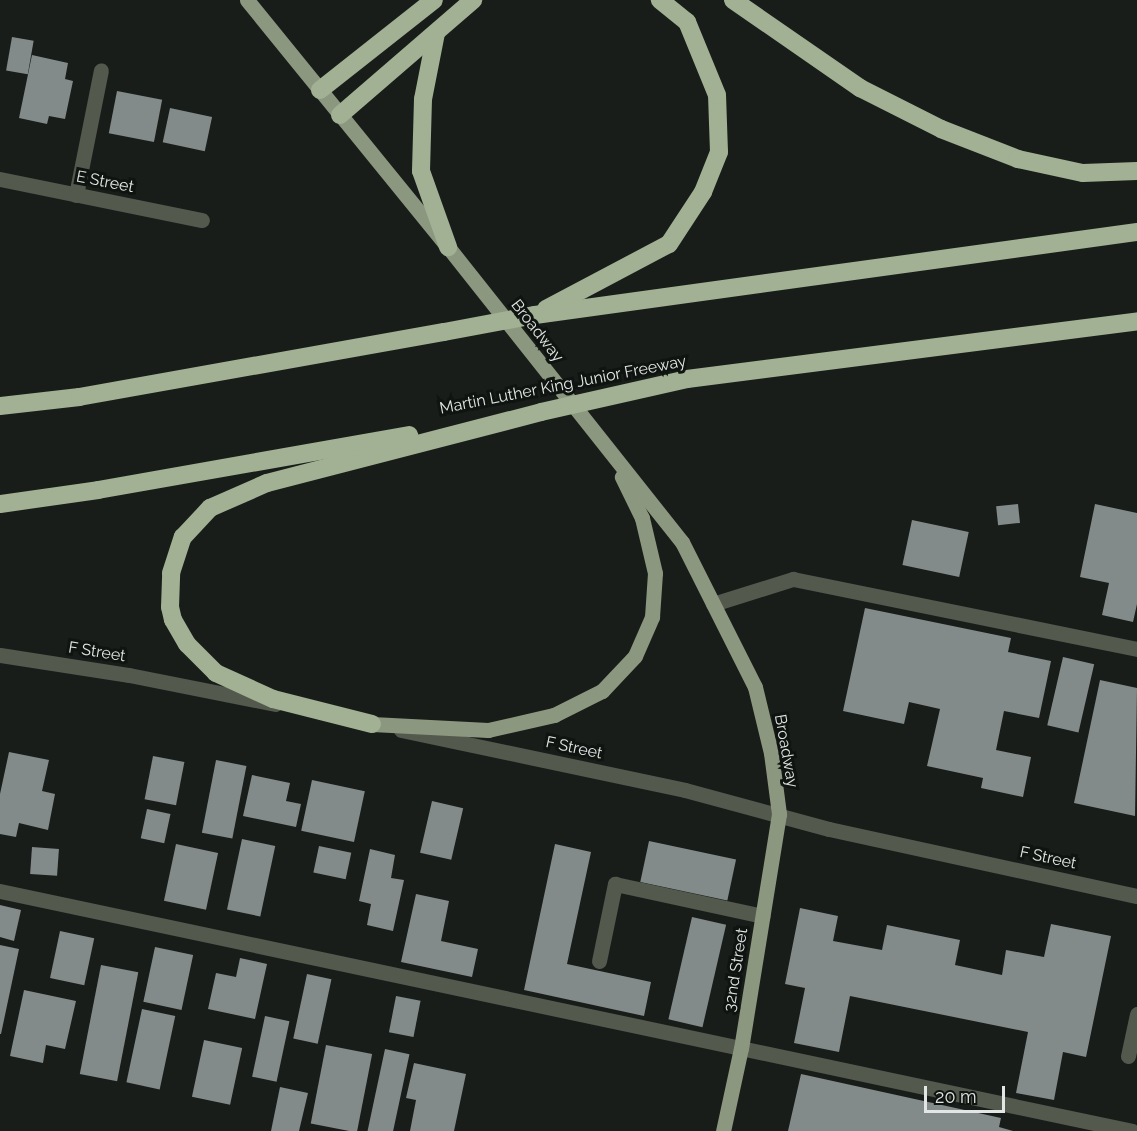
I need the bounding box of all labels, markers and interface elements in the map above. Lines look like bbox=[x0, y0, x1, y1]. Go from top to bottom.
street label: E Street bbox=[75, 167, 135, 197]
street label: Broadway bbox=[507, 296, 567, 366]
street label: Martin Luther King Junior Freeway bbox=[437, 352, 689, 418]
street label: F Street bbox=[67, 638, 127, 666]
street label: Broadway bbox=[770, 713, 802, 789]
street label: F Street bbox=[544, 733, 604, 763]
street label: F Street bbox=[1018, 843, 1078, 873]
street label: 32nd Street bbox=[720, 927, 752, 1013]
scale bar bbox=[927, 1074, 1008, 1112]
text: 20 m bbox=[935, 1086, 977, 1107]

